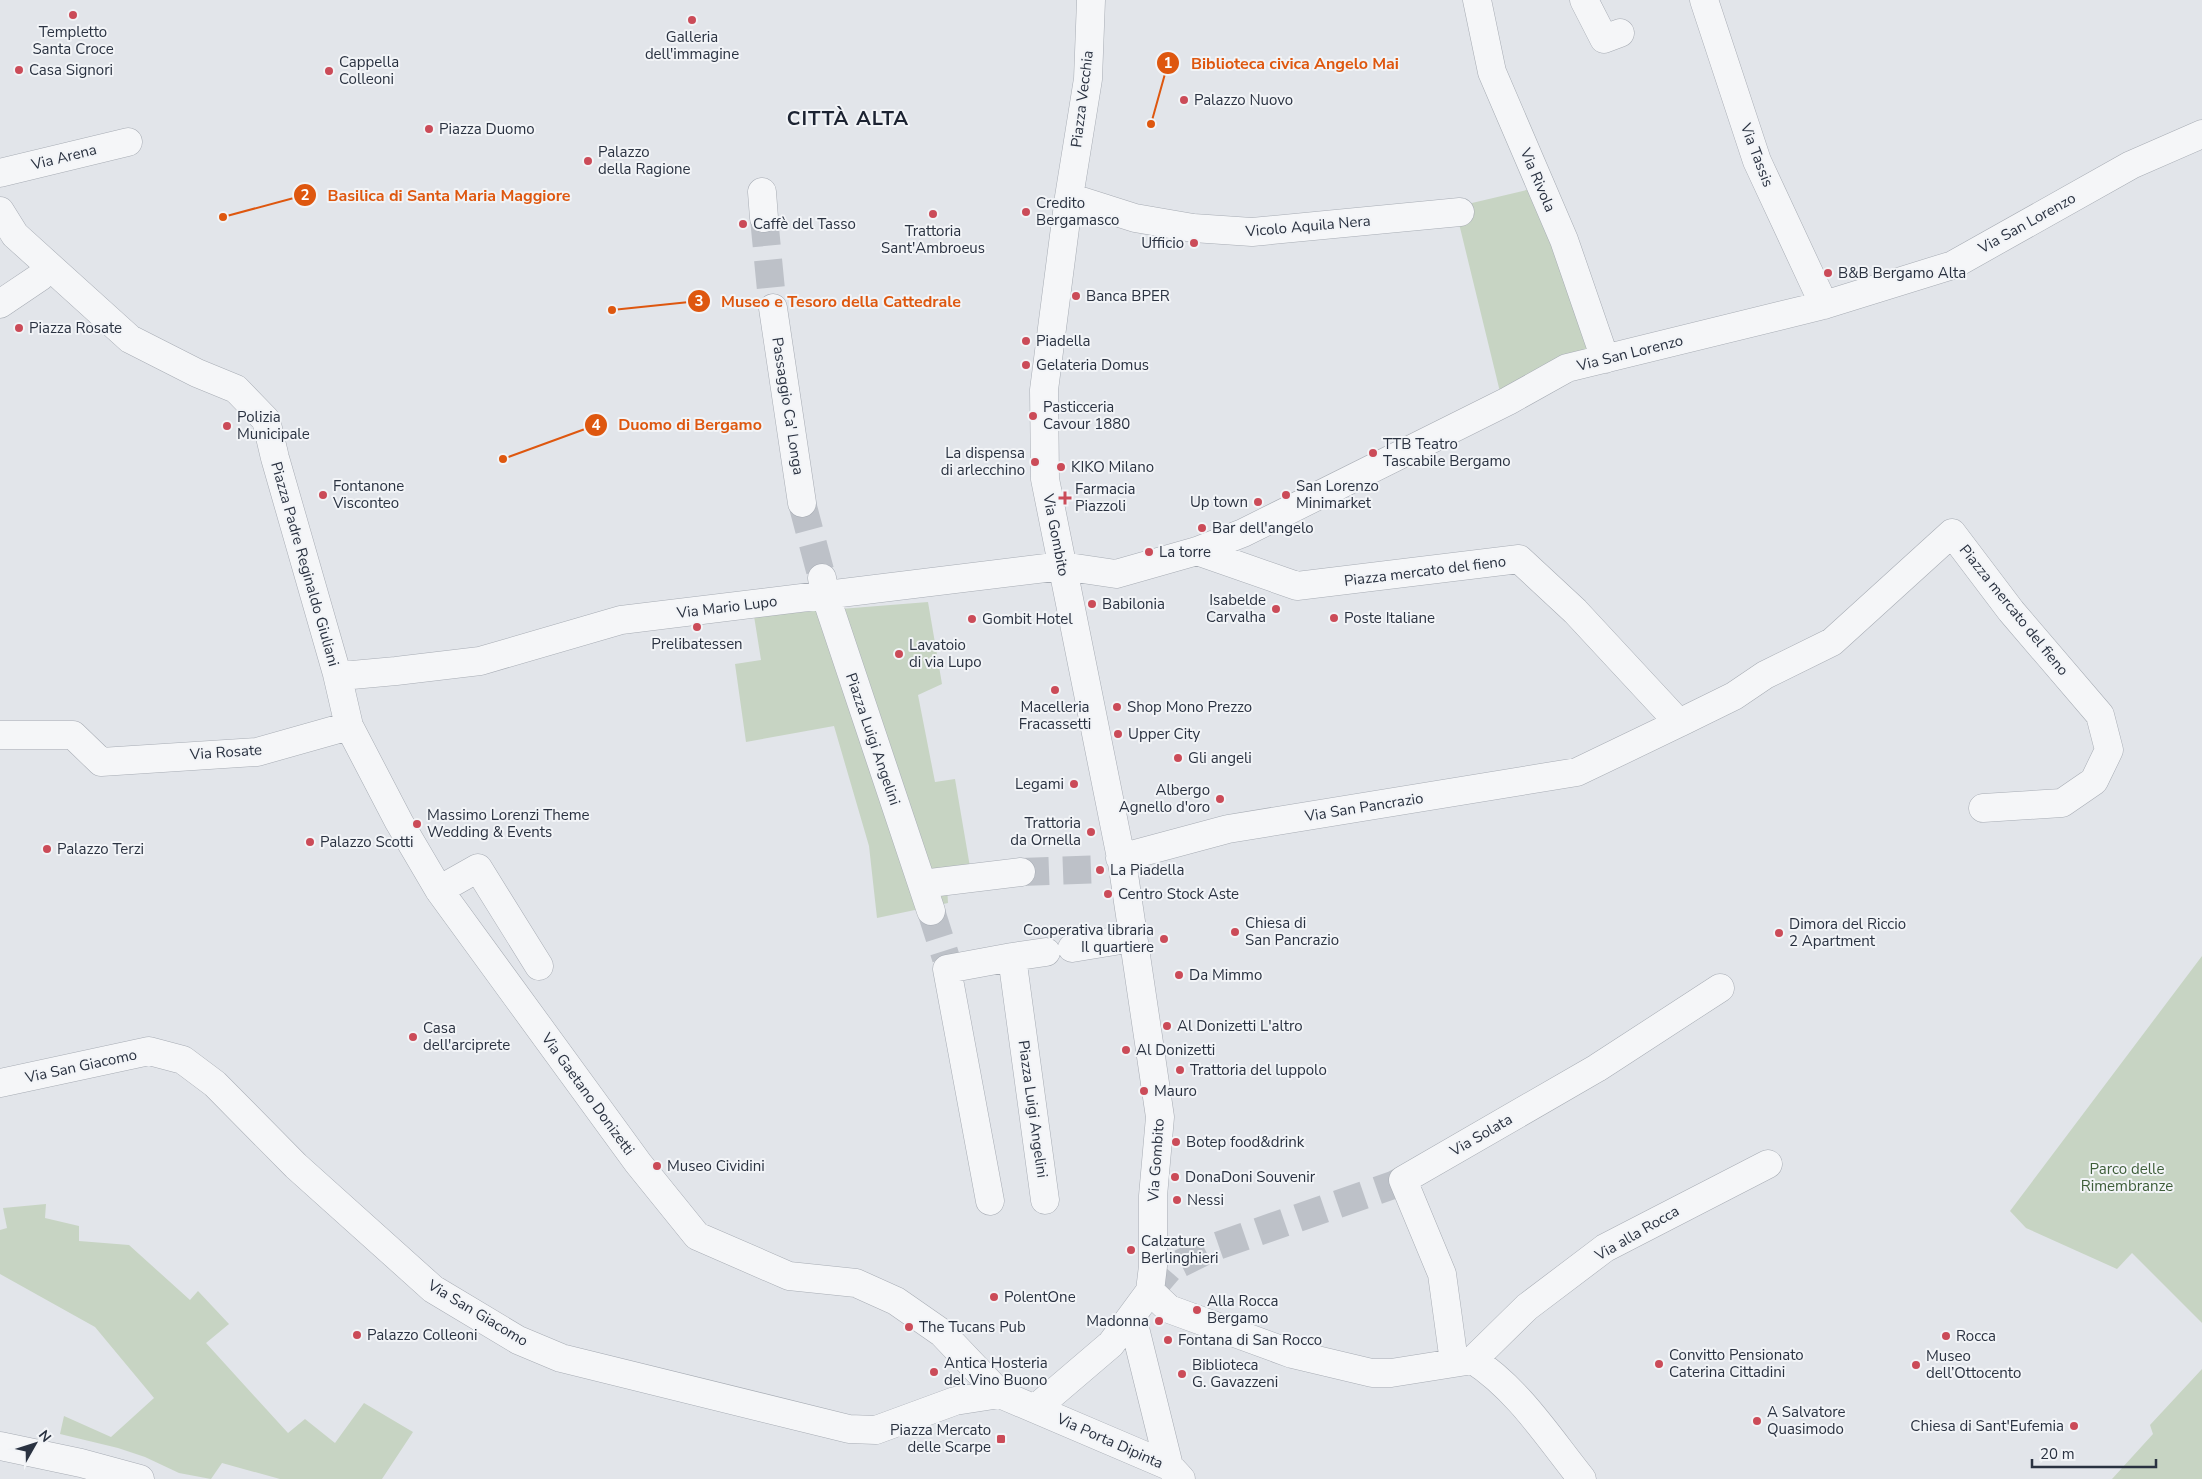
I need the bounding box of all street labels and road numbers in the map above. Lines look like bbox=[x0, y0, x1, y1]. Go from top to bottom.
street label: Piazza Vecchia bbox=[1066, 49, 1098, 149]
street label: Via Tassis bbox=[1735, 119, 1778, 190]
street label: Via Arena bbox=[28, 139, 99, 175]
street label: Via Rivola bbox=[1515, 144, 1560, 215]
street label: Via San Lorenzo bbox=[1974, 188, 2079, 259]
street label: Vicolo Aquila Nera bbox=[1244, 211, 1371, 242]
street label: Via San Lorenzo bbox=[1574, 330, 1685, 376]
street label: Passaggio Ca' Longa bbox=[767, 336, 809, 476]
street label: Piazza Padre Reginaldo Giuliani bbox=[266, 459, 344, 669]
street label: Via Gombito bbox=[1038, 491, 1074, 578]
street label: Piazza mercato del fieno bbox=[1955, 540, 2073, 680]
street label: Piazza mercato del fieno bbox=[1343, 551, 1507, 591]
street label: Via Mario Lupo bbox=[675, 591, 778, 623]
street label: Piazza Luigi Angelini bbox=[841, 670, 905, 808]
street label: Via Rosate bbox=[188, 740, 263, 765]
street label: Via San Pancrazio bbox=[1302, 788, 1425, 826]
street label: Via Gaetano Donizetti bbox=[536, 1028, 639, 1159]
street label: Piazza Luigi Angelini bbox=[1013, 1039, 1053, 1179]
street label: Via San Giacomo bbox=[22, 1044, 139, 1088]
street label: Via Solata bbox=[1445, 1109, 1516, 1161]
street label: Via Gombito bbox=[1143, 1118, 1169, 1203]
street label: Via alla Rocca bbox=[1590, 1201, 1683, 1266]
street label: Via San Giacomo bbox=[423, 1275, 532, 1351]
street label: Via Porta Dipinta bbox=[1053, 1408, 1166, 1473]

